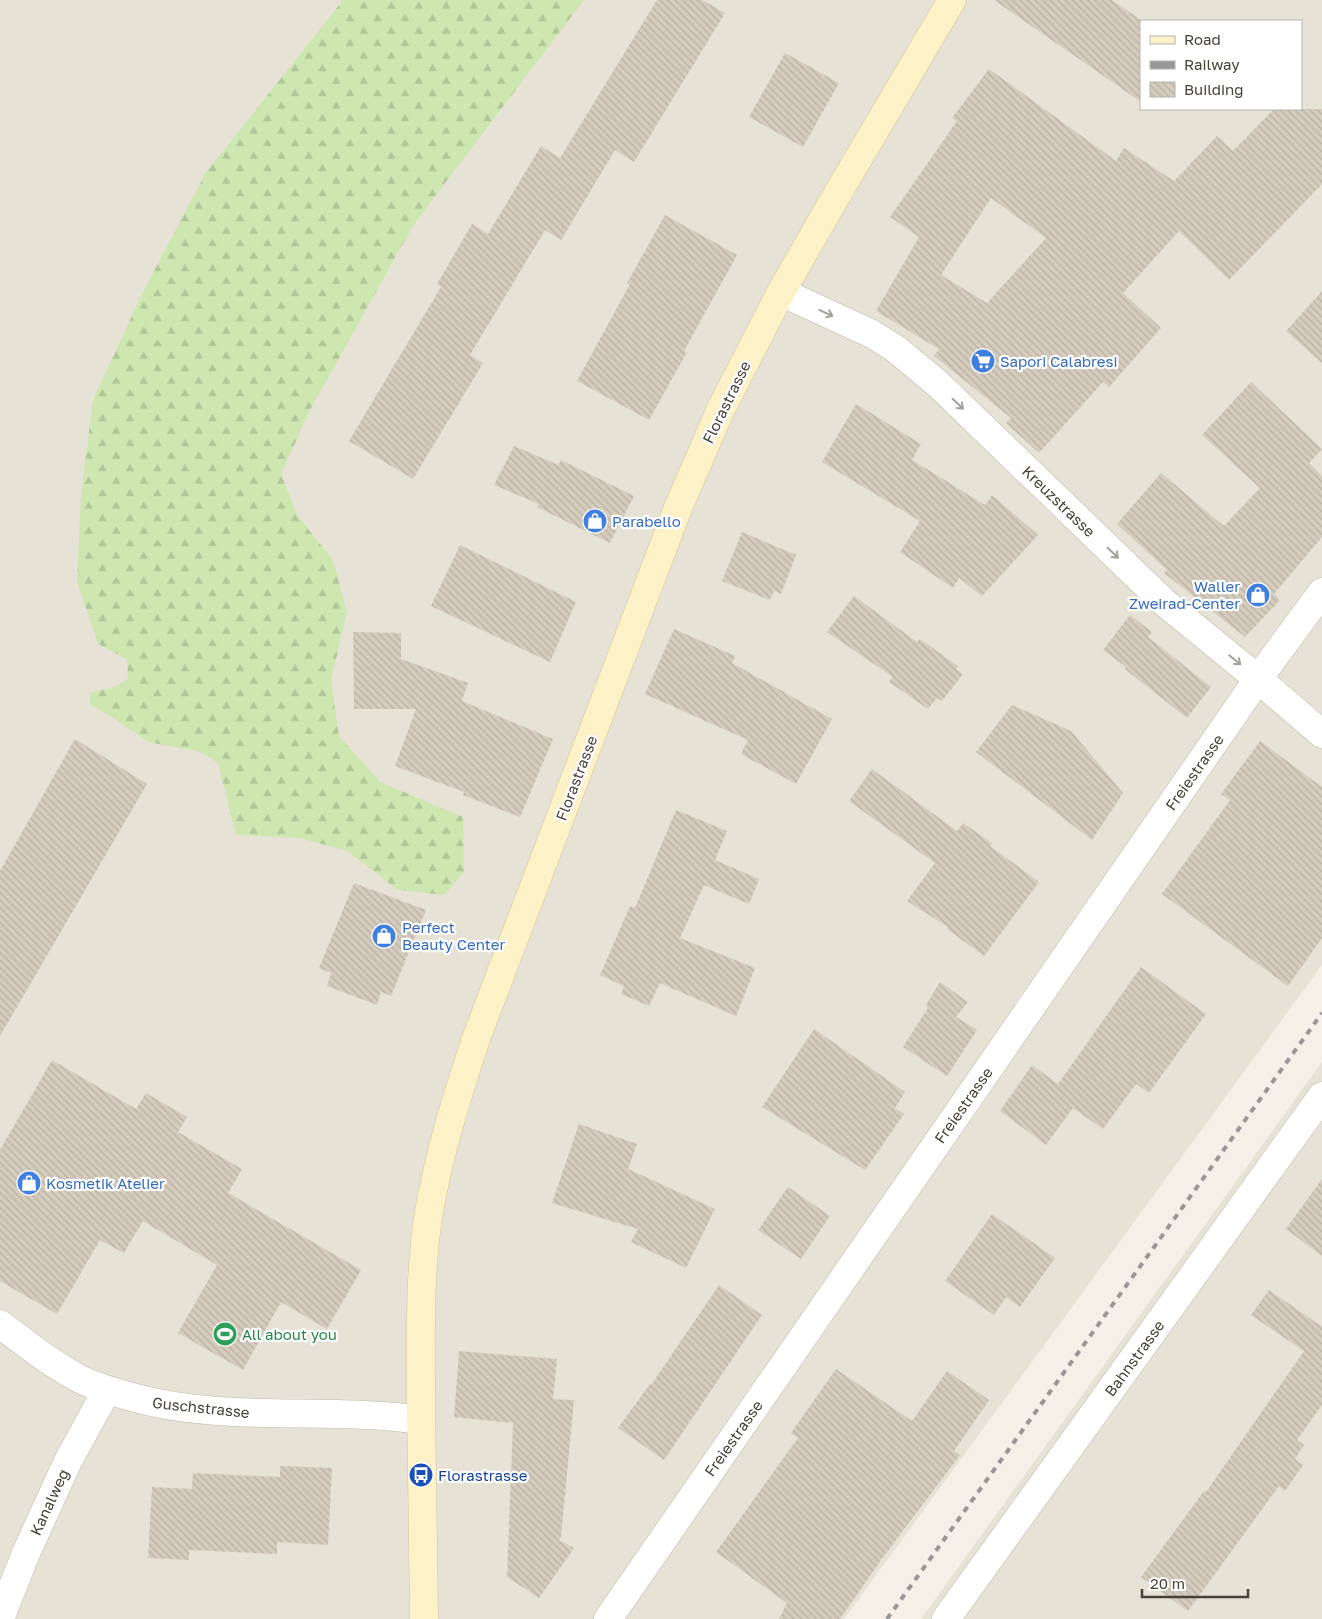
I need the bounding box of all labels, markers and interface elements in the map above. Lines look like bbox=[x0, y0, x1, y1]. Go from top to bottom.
legend bbox=[1140, 20, 1302, 110]
text: Road bbox=[1184, 30, 1221, 48]
text: Railway bbox=[1184, 55, 1240, 73]
text: Building bbox=[1184, 80, 1244, 98]
one-way arrow bbox=[818, 308, 833, 318]
supermarket icon: Sapori Calabresi bbox=[970, 348, 996, 374]
place label: Sapori Calabresi bbox=[1000, 352, 1117, 370]
street label: Florastrasse bbox=[698, 358, 754, 446]
one-way arrow bbox=[952, 398, 965, 410]
street label: Kreuzstrasse bbox=[1019, 462, 1099, 540]
shop icon: Parabello bbox=[582, 508, 608, 534]
place label: Parabello bbox=[612, 512, 681, 530]
one-way arrow bbox=[1107, 547, 1119, 559]
place label: Waller Zweirad-Center bbox=[1129, 577, 1240, 612]
shop icon: Waller Zweirad-Center bbox=[1245, 582, 1271, 608]
one-way arrow bbox=[1228, 655, 1241, 666]
street label: Freiestrasse bbox=[1161, 730, 1227, 814]
street label: Florastrasse bbox=[552, 733, 601, 823]
place label: Perfect Beauty Center bbox=[402, 918, 505, 953]
shop icon: Perfect Beauty Center bbox=[371, 923, 397, 949]
street label: Freiestrasse bbox=[930, 1063, 996, 1147]
shop icon: Kosmetik Atelier bbox=[16, 1170, 42, 1196]
place label: Kosmetik Atelier bbox=[46, 1174, 165, 1192]
street label: Bahnstrasse bbox=[1100, 1316, 1168, 1400]
sports icon: All about you bbox=[212, 1321, 238, 1347]
place label: All about you bbox=[242, 1325, 337, 1343]
street label: Guschstrasse bbox=[151, 1393, 251, 1421]
street label: Freiestrasse bbox=[700, 1396, 766, 1480]
bus stop icon: Florastrasse bbox=[408, 1462, 434, 1488]
street label: Kanalweg bbox=[26, 1466, 72, 1538]
place label: Florastrasse bbox=[438, 1466, 528, 1484]
scale bar bbox=[1142, 1566, 1248, 1598]
text: 20 m bbox=[1150, 1574, 1185, 1592]

